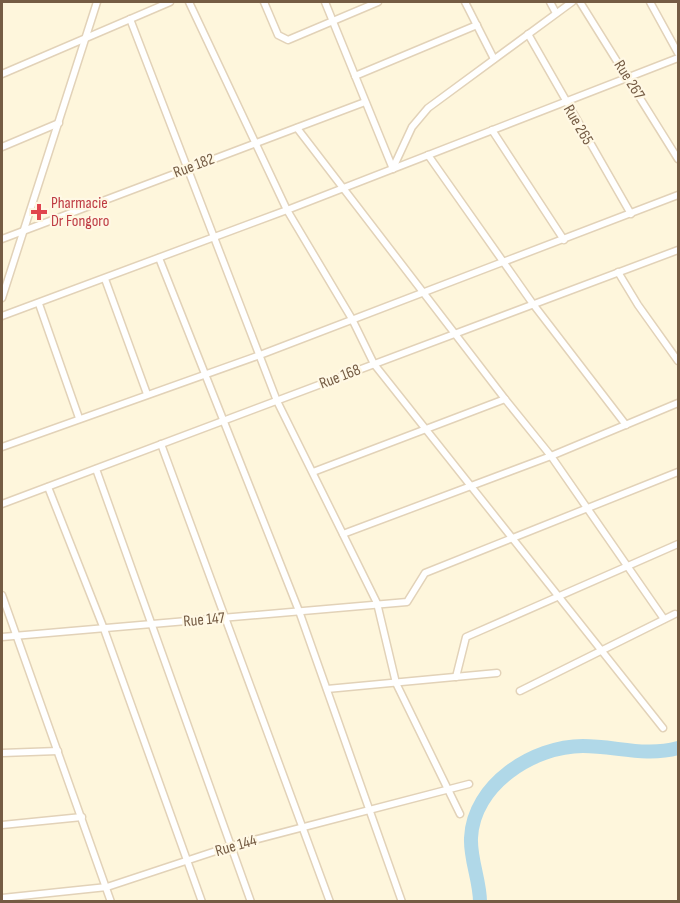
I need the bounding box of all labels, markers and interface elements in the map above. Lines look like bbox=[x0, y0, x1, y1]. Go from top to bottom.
street label: Rue 267 bbox=[610, 57, 649, 104]
street label: Rue 265 bbox=[559, 102, 597, 148]
street label: Rue 182 bbox=[171, 150, 217, 182]
place label: Pharmacie Dr Fongoro bbox=[51, 194, 109, 231]
marker: Pharmacie Dr Fongoro bbox=[32, 205, 46, 219]
street label: Rue 168 bbox=[317, 360, 363, 394]
street label: Rue 147 bbox=[182, 609, 226, 631]
street label: Rue 144 bbox=[213, 831, 259, 861]

